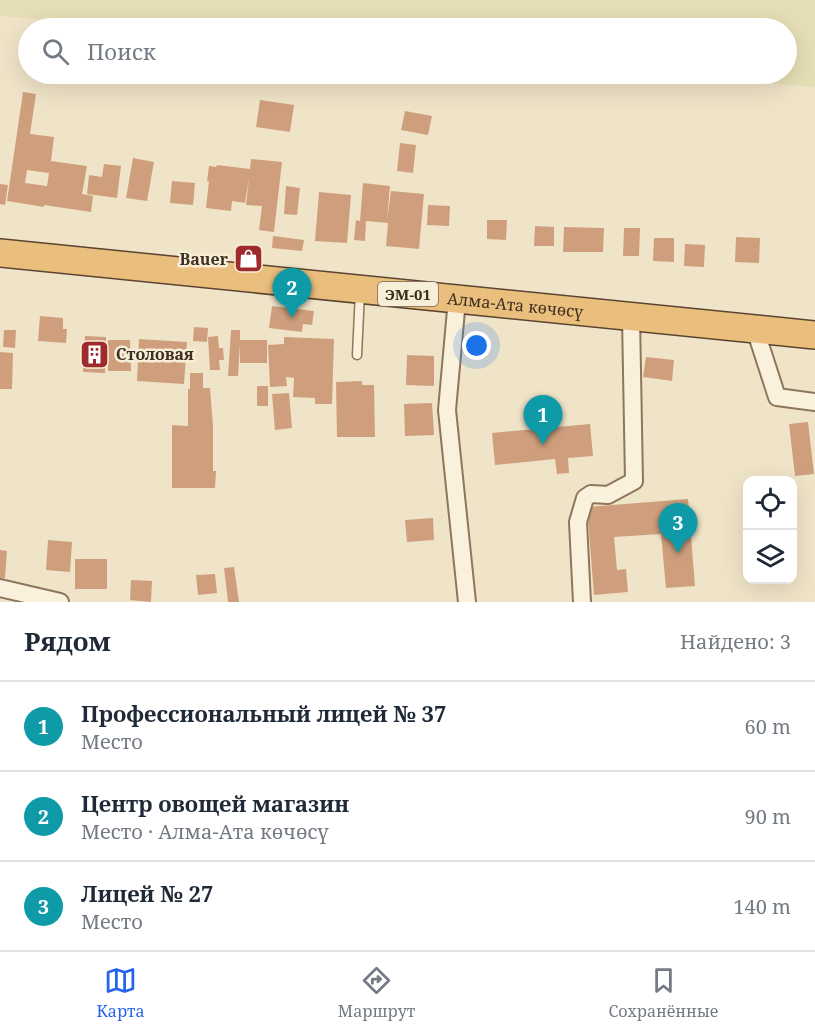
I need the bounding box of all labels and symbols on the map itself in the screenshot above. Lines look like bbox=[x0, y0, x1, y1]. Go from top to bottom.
shop icon: Bauer bbox=[233, 243, 265, 275]
place label: Bauer bbox=[179, 248, 229, 270]
pin: 2 bbox=[272, 268, 312, 318]
road number: ЭМ-01 bbox=[378, 282, 438, 306]
street label: Алма-Ата көчөсү bbox=[446, 287, 585, 323]
your location bbox=[462, 331, 491, 360]
building icon: Столовая bbox=[79, 338, 111, 370]
place label: Столовая bbox=[116, 343, 194, 365]
pin: 1 bbox=[524, 396, 562, 445]
pin: 3 bbox=[658, 504, 698, 553]

